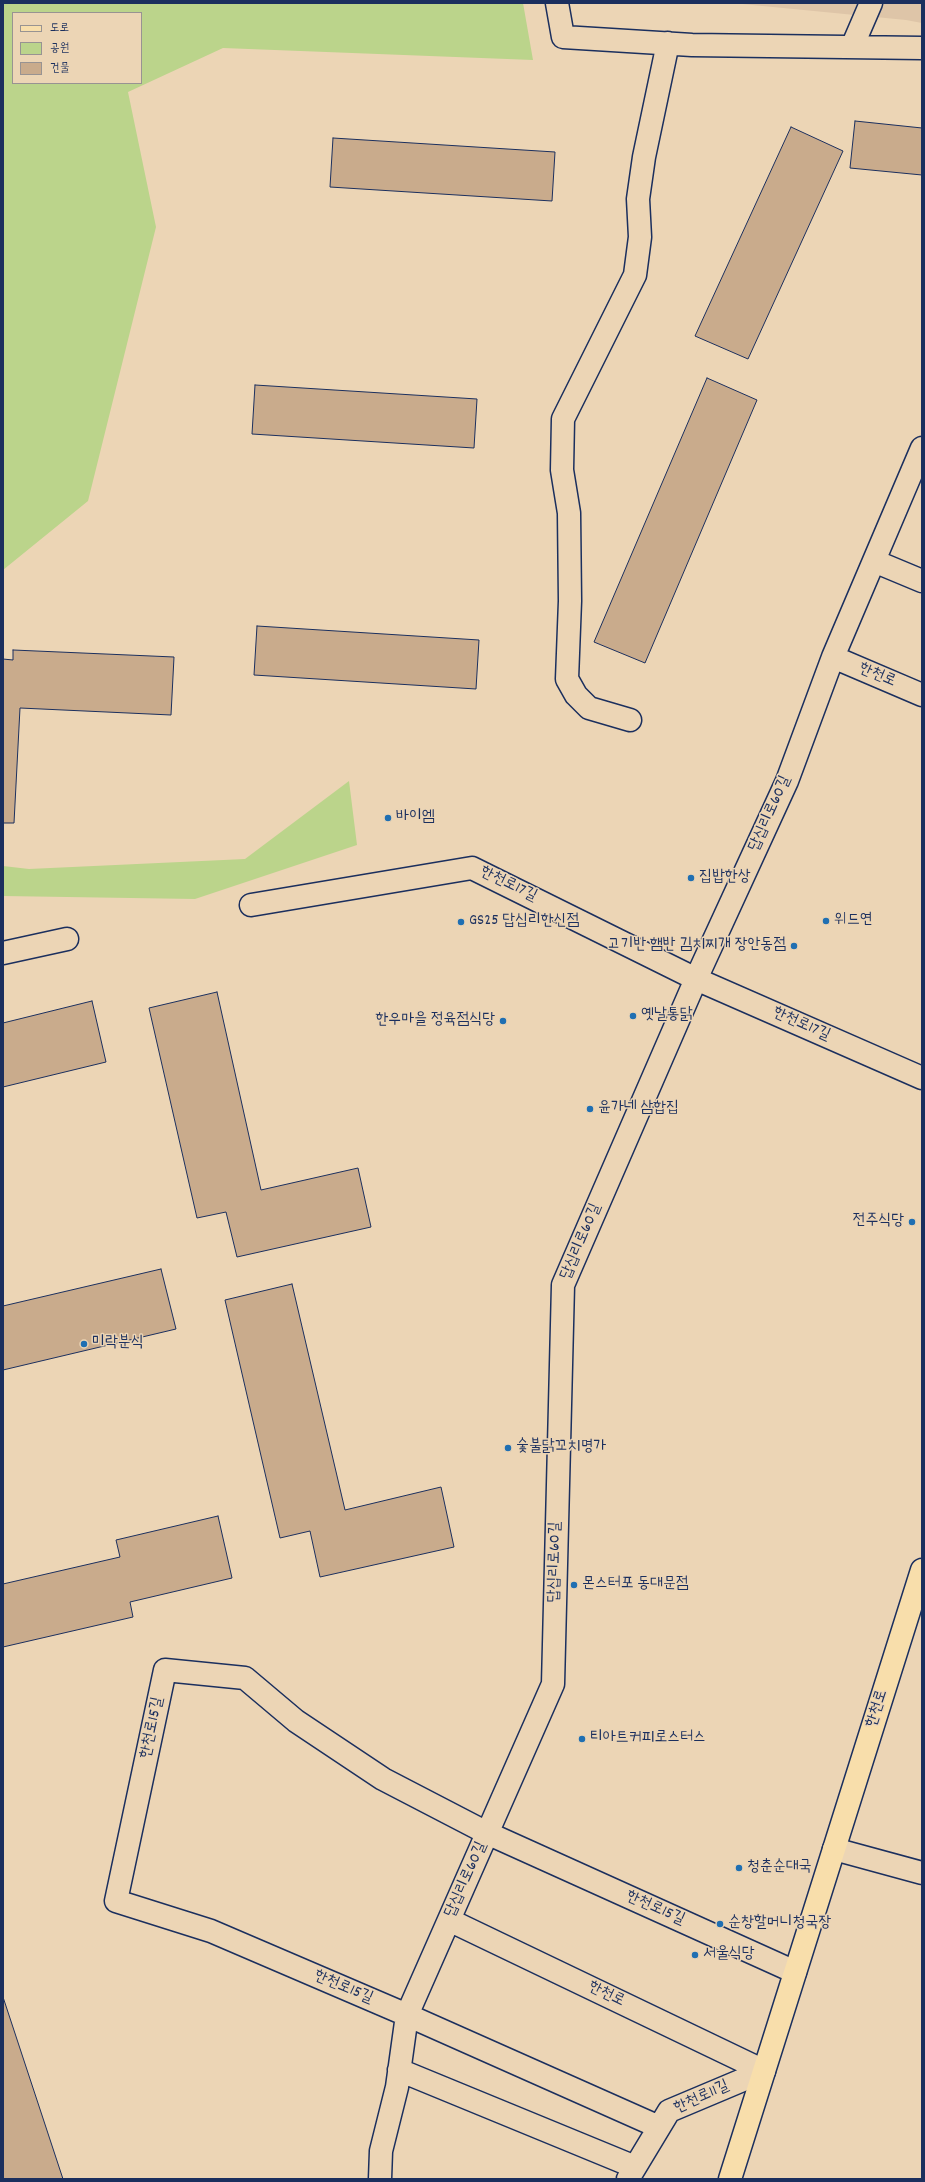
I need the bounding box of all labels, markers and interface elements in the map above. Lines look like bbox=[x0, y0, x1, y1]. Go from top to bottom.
legend bbox=[12, 12, 142, 84]
text: 도로 bbox=[50, 20, 69, 37]
text: 공원 bbox=[50, 40, 69, 57]
text: 건물 bbox=[50, 60, 69, 77]
street label: 한천로 bbox=[855, 660, 899, 692]
street label: 답십리로60길 bbox=[746, 773, 796, 855]
place label: 바이엠 bbox=[396, 808, 435, 828]
marker: 바이엠 bbox=[383, 813, 393, 823]
street label: 한천로17길 bbox=[476, 863, 540, 907]
place label: 집밥한상 bbox=[699, 868, 750, 888]
marker: 집밥한상 bbox=[686, 873, 696, 883]
place label: 위드연 bbox=[834, 911, 873, 931]
place label: GS25 답십리한신점 bbox=[469, 912, 579, 932]
marker: 위드연 bbox=[821, 916, 831, 926]
marker: GS25 답십리한신점 bbox=[456, 917, 466, 927]
place label: 고기반 햄반 김치찌개 장안동점 bbox=[608, 936, 786, 956]
marker: 고기반 햄반 김치찌개 장안동점 bbox=[789, 941, 799, 951]
street label: 한천로17길 bbox=[769, 1004, 833, 1046]
place label: 옛날통닭 bbox=[641, 1006, 692, 1026]
place label: 한우마을 정육점식당 bbox=[375, 1011, 495, 1031]
marker: 옛날통닭 bbox=[628, 1011, 638, 1021]
marker: 한우마을 정육점식당 bbox=[498, 1016, 508, 1026]
place label: 윤가네 삼합집 bbox=[598, 1099, 679, 1119]
marker: 윤가네 삼합집 bbox=[585, 1104, 595, 1114]
street label: 답십리로60길 bbox=[557, 1201, 607, 1283]
place label: 전주식당 bbox=[852, 1212, 904, 1232]
marker: 전주식당 bbox=[907, 1217, 917, 1227]
place label: 미락분식 bbox=[92, 1334, 144, 1354]
marker: 미락분식 bbox=[79, 1339, 89, 1349]
place label: 숯불닭꼬치명가 bbox=[516, 1438, 606, 1458]
marker: 숯불닭꼬치명가 bbox=[503, 1443, 513, 1453]
street label: 답십리로60길 bbox=[546, 1521, 566, 1603]
place label: 몬스터포 동대문점 bbox=[582, 1575, 689, 1595]
marker: 몬스터포 동대문점 bbox=[569, 1580, 579, 1590]
street label: 한천로 bbox=[863, 1688, 893, 1730]
street label: 한천로15길 bbox=[137, 1695, 169, 1761]
place label: 티아트커피로스터스 bbox=[590, 1729, 706, 1749]
marker: 티아트커피로스터스 bbox=[577, 1734, 587, 1744]
street label: 답십리로60길 bbox=[442, 1839, 492, 1921]
place label: 청춘순대국 bbox=[747, 1858, 811, 1878]
marker: 청춘순대국 bbox=[734, 1863, 744, 1873]
street label: 한천로15길 bbox=[623, 1888, 687, 1930]
place label: 순창할머니청국장 bbox=[728, 1914, 831, 1934]
marker: 순창할머니청국장 bbox=[715, 1919, 725, 1929]
place label: 서울식당 bbox=[703, 1945, 754, 1965]
marker: 서울식당 bbox=[690, 1950, 700, 1960]
street label: 한천로15길 bbox=[311, 1967, 375, 2009]
street label: 한천로 bbox=[584, 1978, 628, 2012]
street label: 한천로11길 bbox=[671, 2077, 733, 2119]

